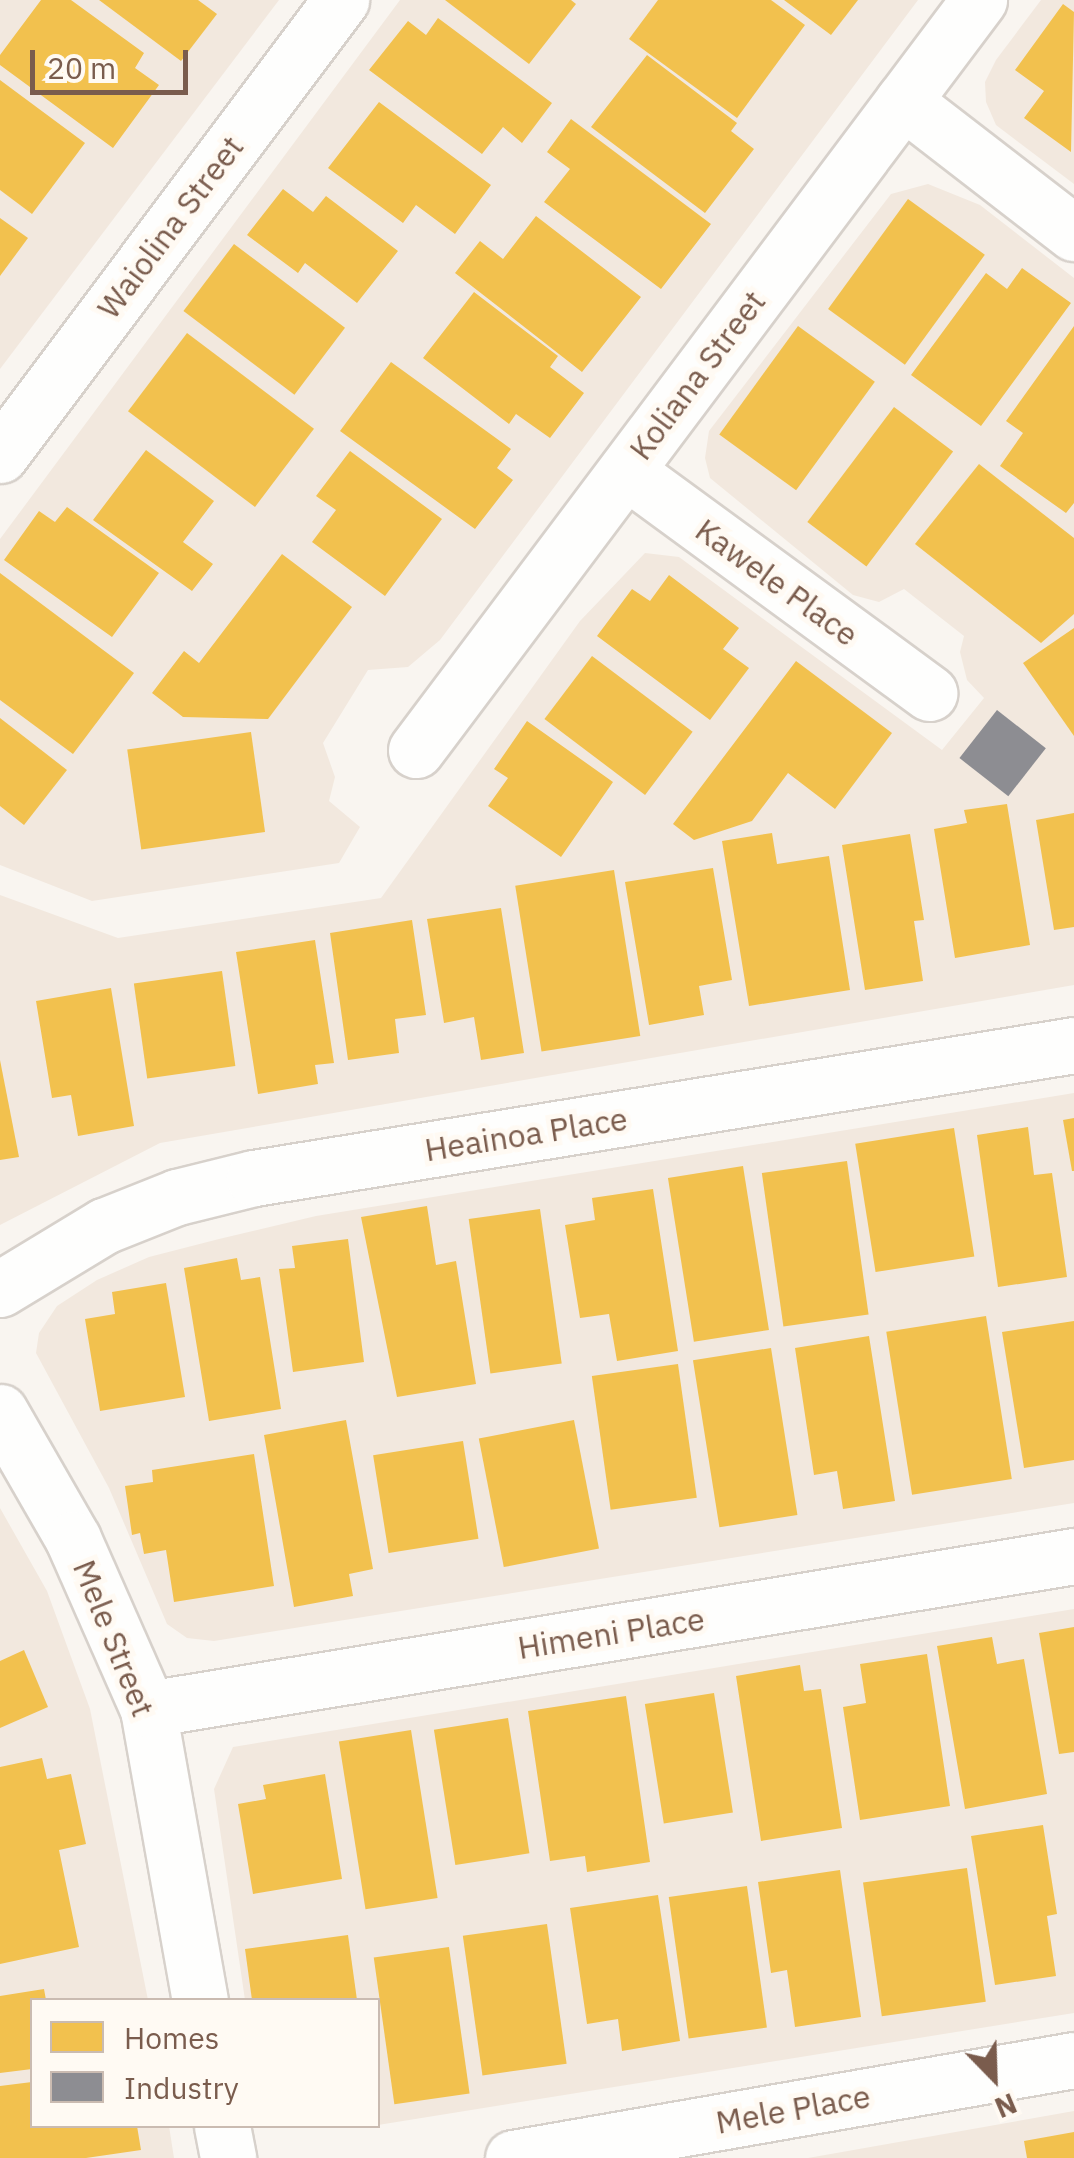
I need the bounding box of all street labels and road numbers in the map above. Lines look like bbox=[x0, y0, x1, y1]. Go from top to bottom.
street label: Waiolina Street bbox=[89, 128, 251, 326]
street label: Koliana Street bbox=[621, 283, 773, 467]
street label: Kawele Place bbox=[688, 510, 866, 654]
street label: Heainoa Place bbox=[422, 1099, 630, 1169]
street label: Mele Street bbox=[65, 1554, 163, 1722]
street label: Himeni Place bbox=[515, 1599, 707, 1667]
street label: Mele Place bbox=[713, 2077, 873, 2141]

